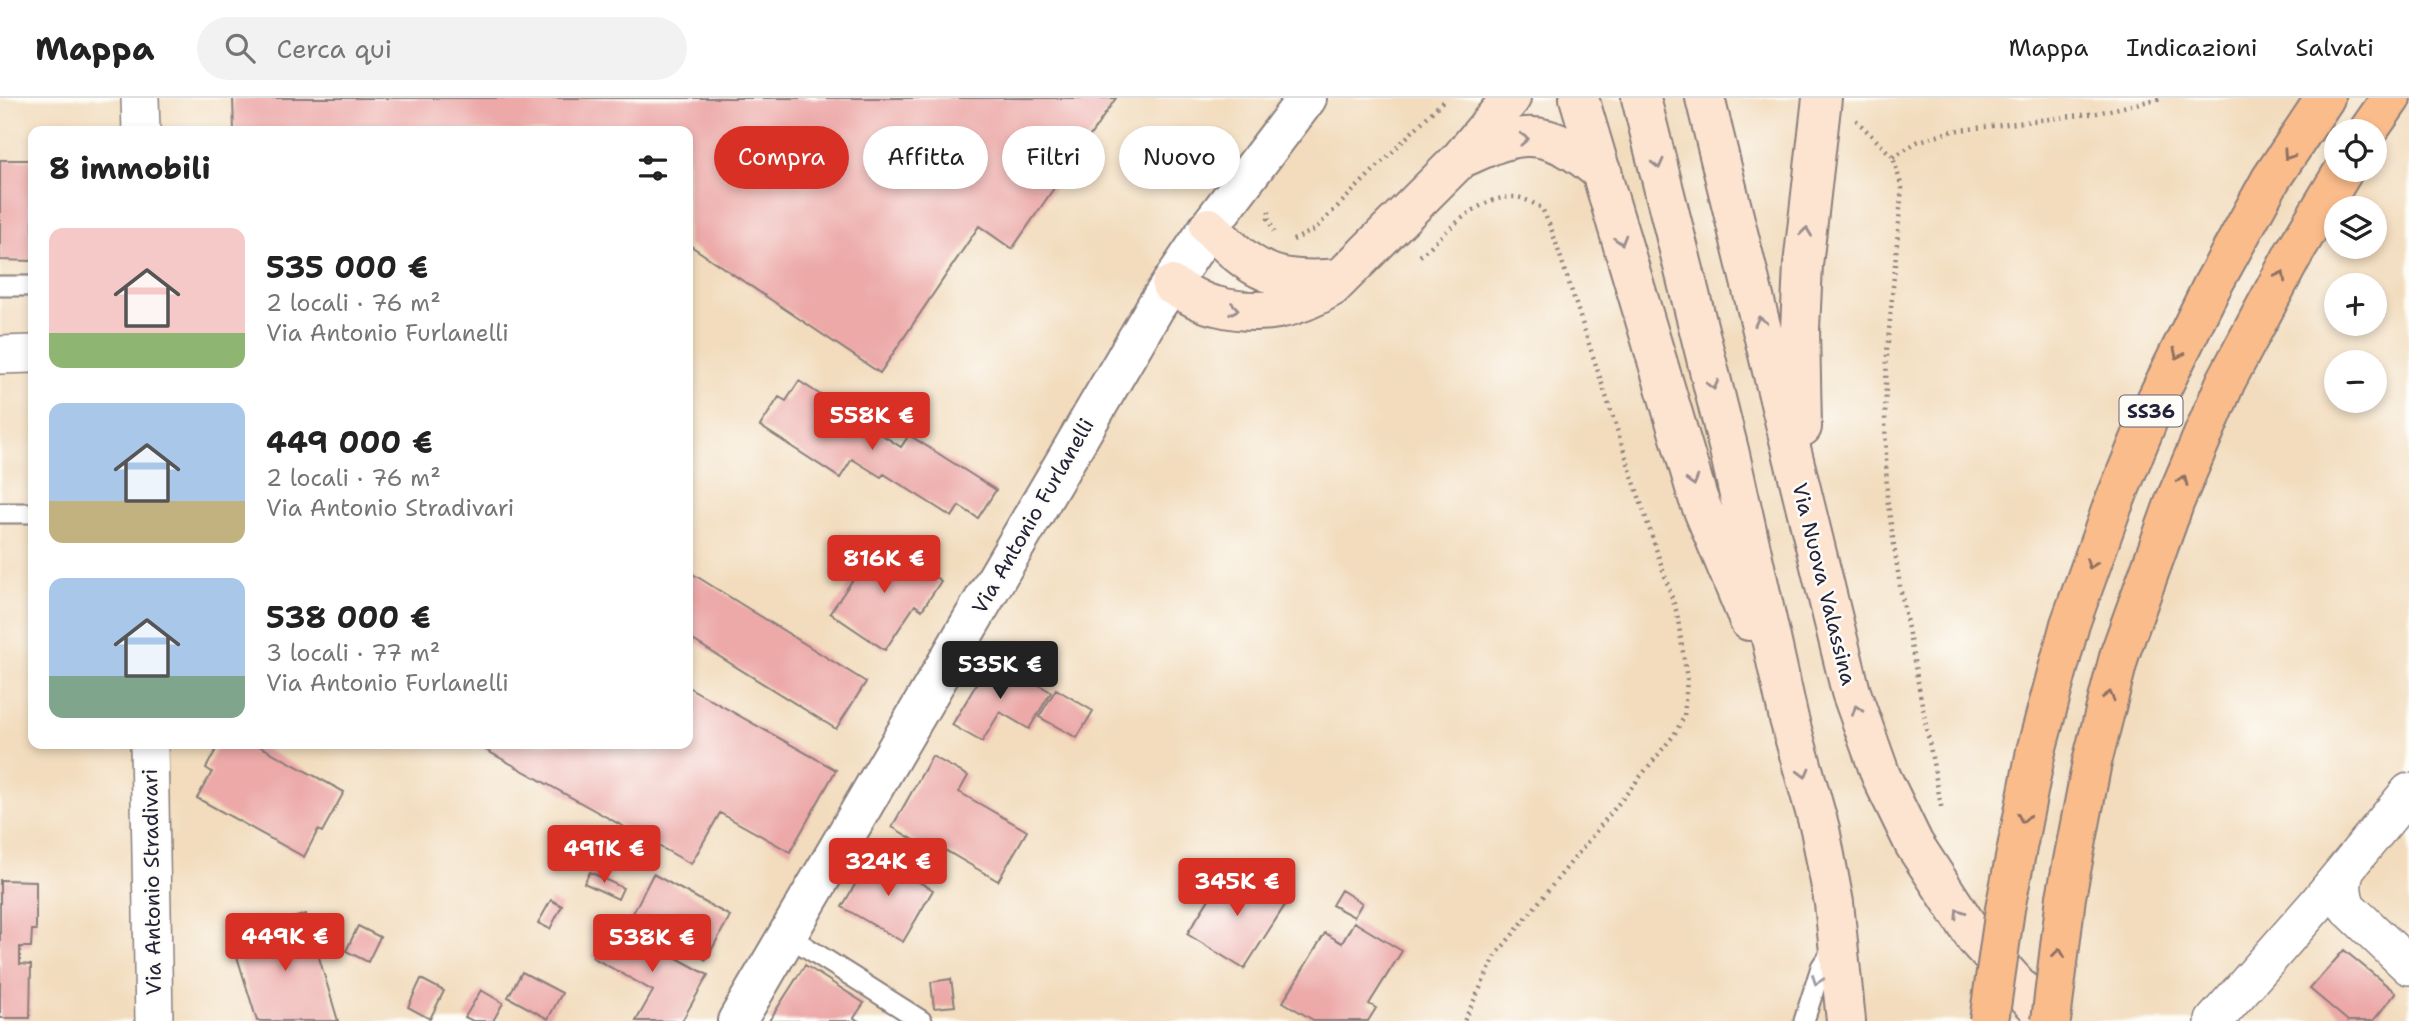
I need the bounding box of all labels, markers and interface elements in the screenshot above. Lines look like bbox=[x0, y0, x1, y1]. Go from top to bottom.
search box bbox=[197, 17, 687, 80]
text: Mappa bbox=[35, 26, 155, 71]
icon: search bbox=[221, 29, 259, 67]
text: Cerca qui bbox=[277, 31, 392, 66]
text: Mappa bbox=[2008, 32, 2088, 64]
text: Indicazioni bbox=[2126, 32, 2258, 64]
text: Salvati bbox=[2296, 32, 2374, 64]
map controls bbox=[2324, 119, 2387, 413]
button: locate bbox=[2324, 119, 2387, 182]
chip: Compra bbox=[714, 126, 849, 189]
chip: Affitta bbox=[863, 126, 988, 189]
chip: Filtri bbox=[1002, 126, 1105, 189]
chip: Nuovo bbox=[1119, 126, 1240, 189]
one-way arrow bbox=[1519, 132, 1530, 147]
one-way arrow bbox=[2283, 147, 2296, 160]
text: 8 immobili bbox=[49, 148, 211, 189]
icon: filters bbox=[634, 149, 672, 187]
one-way arrow bbox=[1650, 158, 1664, 170]
button: layers bbox=[2324, 196, 2387, 259]
one-way arrow bbox=[1799, 226, 1814, 237]
one-way arrow bbox=[1612, 233, 1627, 245]
text: 535 000 € bbox=[266, 247, 428, 288]
icon: home bbox=[105, 256, 189, 340]
one-way arrow bbox=[2273, 271, 2286, 284]
button: + bbox=[2324, 273, 2387, 336]
text: 2 locali · 76 m² bbox=[266, 288, 441, 318]
one-way arrow bbox=[1228, 301, 1239, 316]
one-way arrow bbox=[1754, 316, 1768, 328]
text: Via Antonio Furlanelli bbox=[266, 318, 509, 348]
one-way arrow bbox=[2173, 347, 2187, 359]
button: − bbox=[2324, 350, 2387, 413]
one-way arrow bbox=[1705, 379, 1719, 391]
pin: 558K € bbox=[815, 392, 929, 452]
road number: SS36 bbox=[2120, 396, 2182, 426]
text: 558K € bbox=[830, 400, 914, 430]
street label: Via Antonio Furlanelli bbox=[965, 413, 1101, 619]
text: 449 000 € bbox=[266, 422, 433, 463]
icon: home bbox=[105, 431, 189, 515]
text: 2 locali · 76 m² bbox=[266, 463, 441, 493]
one-way arrow bbox=[1685, 475, 1700, 487]
one-way arrow bbox=[2175, 476, 2189, 489]
street label: Via Nuova Valassina bbox=[1785, 480, 1863, 688]
text: Via Antonio Stradivari bbox=[266, 493, 514, 523]
pin: 816K € bbox=[827, 536, 941, 595]
text: 816K € bbox=[843, 543, 925, 573]
one-way arrow bbox=[2085, 558, 2099, 570]
text: 538 000 € bbox=[266, 597, 431, 638]
icon: home bbox=[105, 606, 189, 690]
text: 3 locali · 77 m² bbox=[266, 638, 440, 668]
pin: 535K € bbox=[943, 642, 1057, 701]
text: 535K € bbox=[958, 649, 1042, 679]
text: Via Antonio Furlanelli bbox=[266, 668, 509, 698]
one-way arrow bbox=[2100, 690, 2115, 702]
one-way arrow bbox=[1851, 705, 1865, 717]
one-way arrow bbox=[1796, 767, 1810, 779]
street label: Via Antonio Stradivari bbox=[136, 768, 168, 996]
one-way arrow bbox=[2016, 812, 2031, 824]
pin: 491K € bbox=[547, 826, 661, 885]
text: 491K € bbox=[563, 833, 645, 863]
pin: 324K € bbox=[831, 838, 945, 898]
text: 324K € bbox=[845, 846, 931, 876]
pin: 345K € bbox=[1180, 858, 1294, 918]
text: 345K € bbox=[1194, 866, 1280, 896]
one-way arrow bbox=[1954, 908, 1967, 921]
pin: 449K € bbox=[228, 914, 342, 973]
pin: 538K € bbox=[595, 914, 709, 974]
text: 449K € bbox=[241, 921, 329, 951]
text: 538K € bbox=[609, 922, 695, 952]
one-way arrow bbox=[2052, 947, 2067, 959]
one-way arrow bbox=[1811, 973, 1825, 985]

